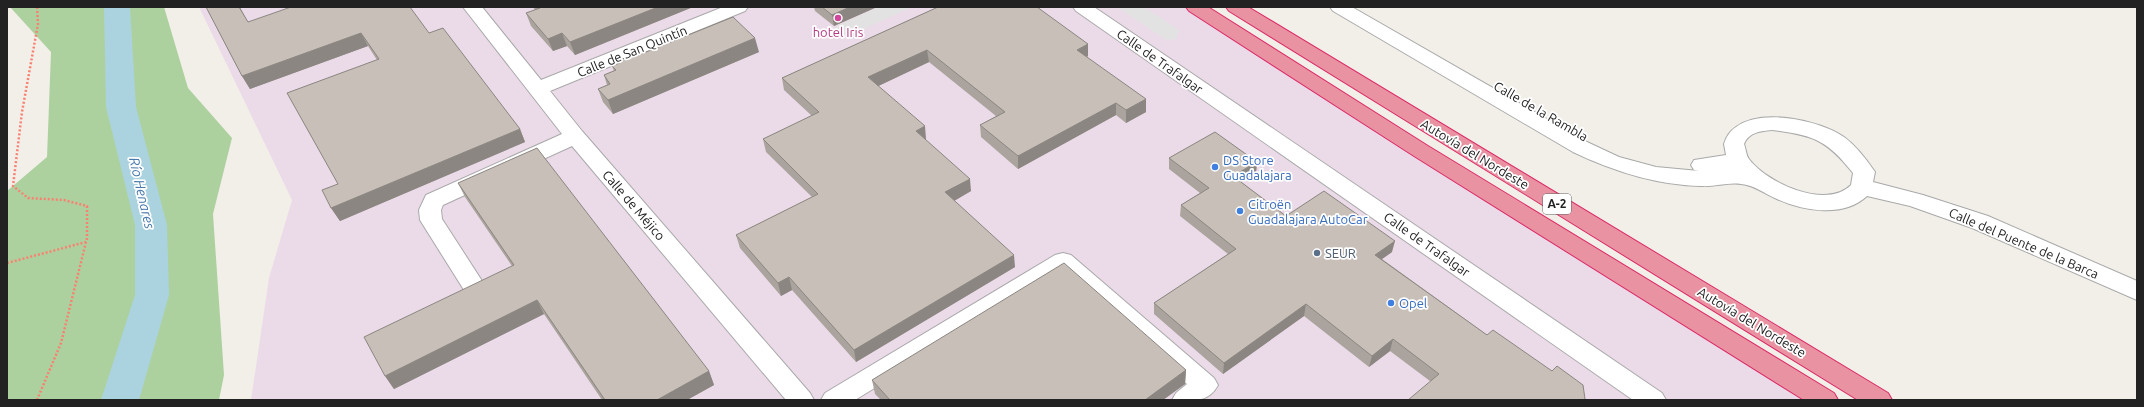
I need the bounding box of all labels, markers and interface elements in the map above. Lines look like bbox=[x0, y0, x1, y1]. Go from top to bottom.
marker: hotel Iris bbox=[833, 13, 843, 23]
street label: Calle de San Quintín bbox=[575, 23, 689, 80]
place label: hotel Iris bbox=[813, 25, 864, 39]
street label: Calle de Trafalgar bbox=[1114, 26, 1206, 96]
street label: Calle de la Rambla bbox=[1492, 78, 1590, 144]
street label: Autovía del Nordeste bbox=[1419, 116, 1531, 192]
place label: DS Store Guadalajara bbox=[1223, 153, 1292, 182]
water label: Río Henares bbox=[126, 156, 158, 230]
marker: DS Store Guadalajara bbox=[1210, 162, 1220, 172]
street label: Calle de Méjico bbox=[600, 167, 668, 243]
road number: A-2 bbox=[1543, 194, 1571, 214]
place label: Citroën Guadalajara AutoCar bbox=[1248, 197, 1368, 226]
street label: Calle del Puente de la Barca bbox=[1947, 205, 2101, 281]
marker: Citroën Guadalajara AutoCar bbox=[1235, 206, 1245, 216]
street label: Calle de Trafalgar bbox=[1381, 209, 1473, 279]
place label: SEUR bbox=[1325, 246, 1356, 260]
marker: SEUR bbox=[1312, 248, 1322, 258]
street label: Autovía del Nordeste bbox=[1696, 284, 1808, 360]
place label: Opel bbox=[1399, 296, 1428, 310]
marker: Opel bbox=[1386, 298, 1396, 308]

